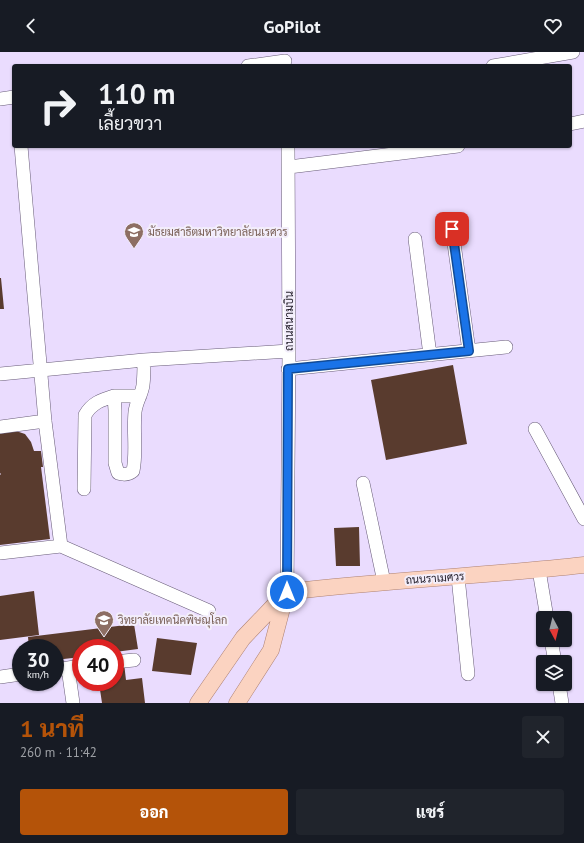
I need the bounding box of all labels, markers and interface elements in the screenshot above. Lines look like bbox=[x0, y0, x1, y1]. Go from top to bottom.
icon: back bbox=[20, 15, 42, 37]
text: GoPilot bbox=[263, 15, 321, 38]
icon: heart bbox=[542, 15, 564, 37]
text: 110 m bbox=[98, 75, 175, 112]
icon: right bbox=[32, 80, 84, 132]
text: เลี้ยวขวา bbox=[98, 112, 162, 135]
pin bbox=[435, 212, 469, 246]
icon: arrive bbox=[441, 218, 463, 240]
school or university icon: มัธยมสาธิตมหาวิทยาลัยนเรศวร bbox=[123, 221, 145, 249]
place label: มัธยมสาธิตมหาวิทยาลัยนเรศวร bbox=[148, 225, 288, 239]
street label: ถนนสนามบิน bbox=[282, 291, 296, 351]
street label: ถนนราเมศวร bbox=[405, 569, 465, 587]
position arrow bbox=[266, 571, 308, 613]
school or university icon: วิทยาลัยเทคนิคพิษณุโลก bbox=[93, 609, 115, 637]
north arrow bbox=[536, 611, 572, 647]
map controls bbox=[536, 611, 572, 691]
place label: วิทยาลัยเทคนิคพิษณุโลก bbox=[118, 612, 227, 629]
speed limit sign: 40 bbox=[72, 639, 124, 691]
text: 30 bbox=[27, 647, 49, 673]
button: layers bbox=[536, 655, 572, 691]
text: km/h bbox=[27, 668, 49, 681]
text: 1 นาที bbox=[20, 713, 84, 744]
button: close bbox=[522, 716, 564, 758]
text: 260 m · 11:42 bbox=[20, 744, 97, 761]
button: ออก bbox=[20, 789, 288, 835]
button: แชร์ bbox=[296, 789, 564, 835]

